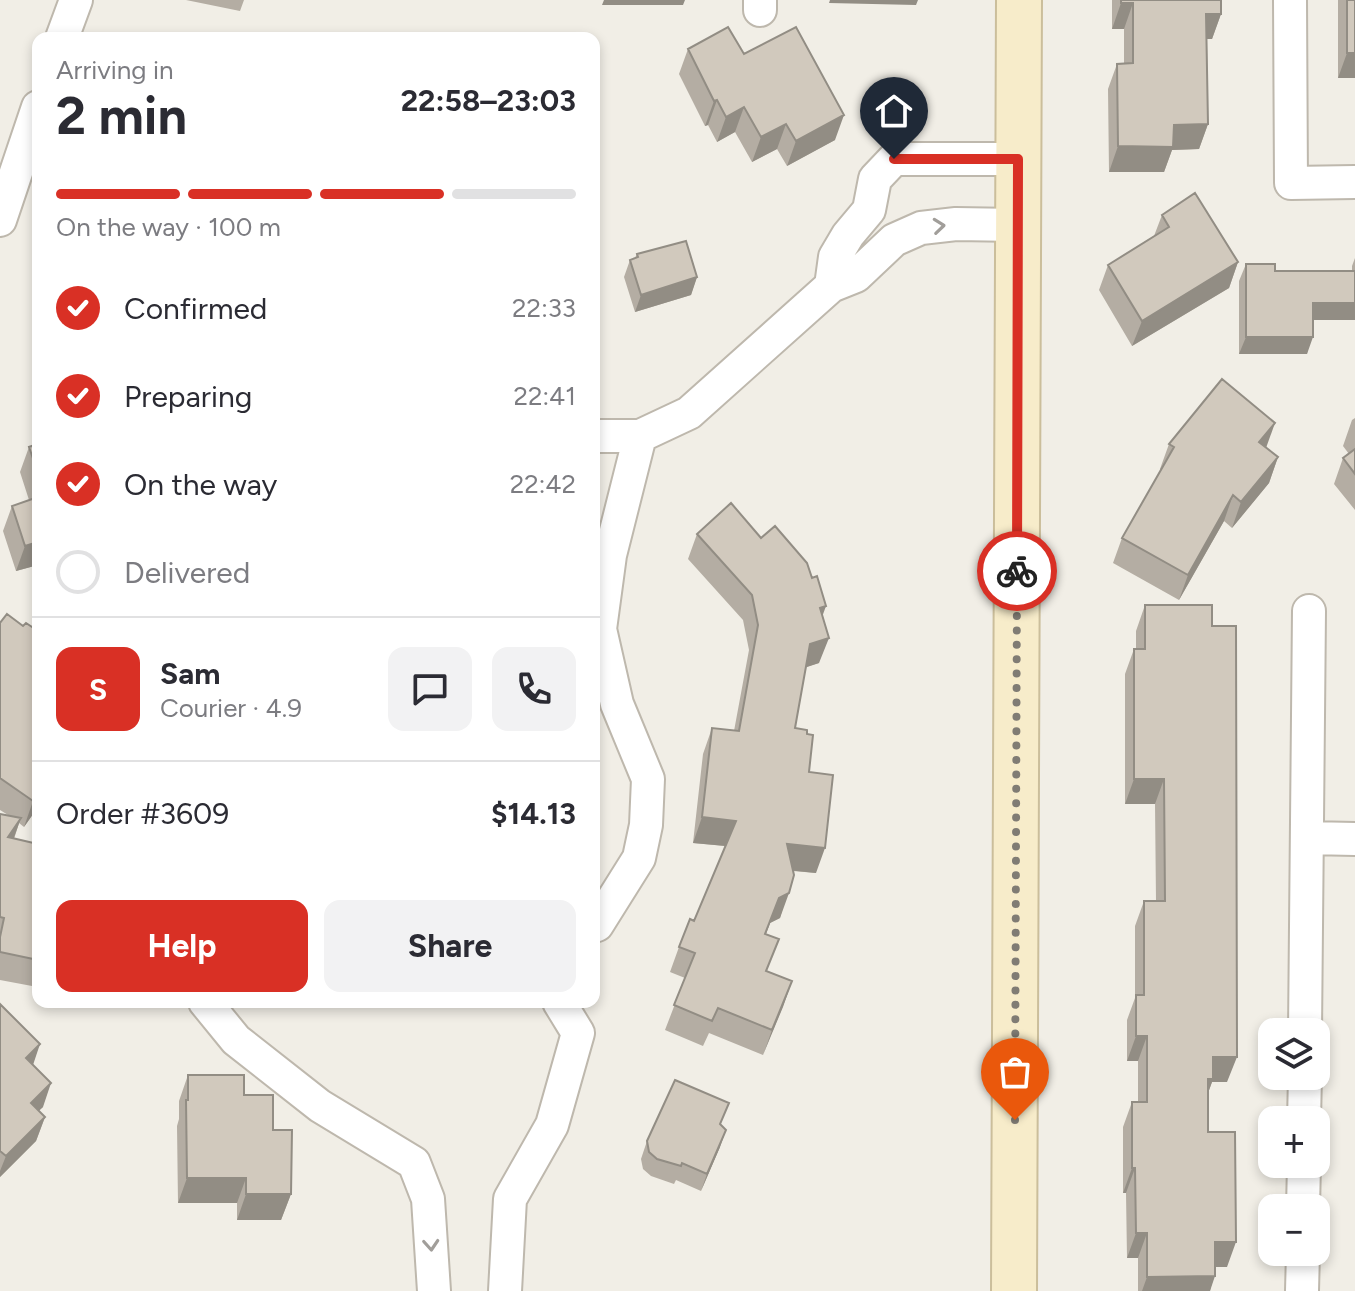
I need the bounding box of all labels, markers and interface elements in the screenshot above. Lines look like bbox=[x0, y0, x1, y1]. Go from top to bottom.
text: Arriving in bbox=[56, 54, 174, 86]
pin bbox=[860, 77, 928, 159]
text: 22:58–23:03 bbox=[401, 82, 576, 119]
text: 2 min bbox=[56, 85, 187, 147]
icon: home bbox=[872, 89, 916, 133]
text: On the way · 100 m bbox=[56, 211, 281, 243]
one-way arrow bbox=[933, 218, 946, 235]
icon: check bbox=[56, 286, 100, 330]
text: Confirmed bbox=[124, 290, 267, 327]
text: 22:33 bbox=[512, 292, 576, 324]
icon: check bbox=[56, 374, 100, 418]
text: Preparing bbox=[124, 378, 252, 415]
text: 22:41 bbox=[513, 380, 576, 412]
icon: check bbox=[56, 462, 100, 506]
text: On the way bbox=[124, 466, 277, 503]
text: 22:42 bbox=[510, 468, 576, 500]
courier bbox=[977, 531, 1057, 611]
icon: bike bbox=[995, 549, 1039, 593]
text: Delivered bbox=[124, 554, 250, 591]
button: chat bbox=[388, 647, 472, 731]
button: phone bbox=[492, 647, 576, 731]
text: Sam bbox=[160, 655, 220, 692]
text: S bbox=[89, 671, 107, 708]
text: Courier · 4.9 bbox=[160, 692, 302, 724]
text: Order #3609 bbox=[56, 795, 229, 832]
text: $14.13 bbox=[491, 795, 576, 832]
button: Help bbox=[56, 900, 308, 992]
button: Share bbox=[324, 900, 576, 992]
map controls bbox=[1258, 1018, 1330, 1266]
button: layers bbox=[1258, 1018, 1330, 1090]
pin bbox=[981, 1038, 1049, 1120]
icon: bag bbox=[993, 1050, 1037, 1094]
button: + bbox=[1258, 1106, 1330, 1178]
button: − bbox=[1258, 1194, 1330, 1266]
one-way arrow bbox=[422, 1239, 439, 1252]

